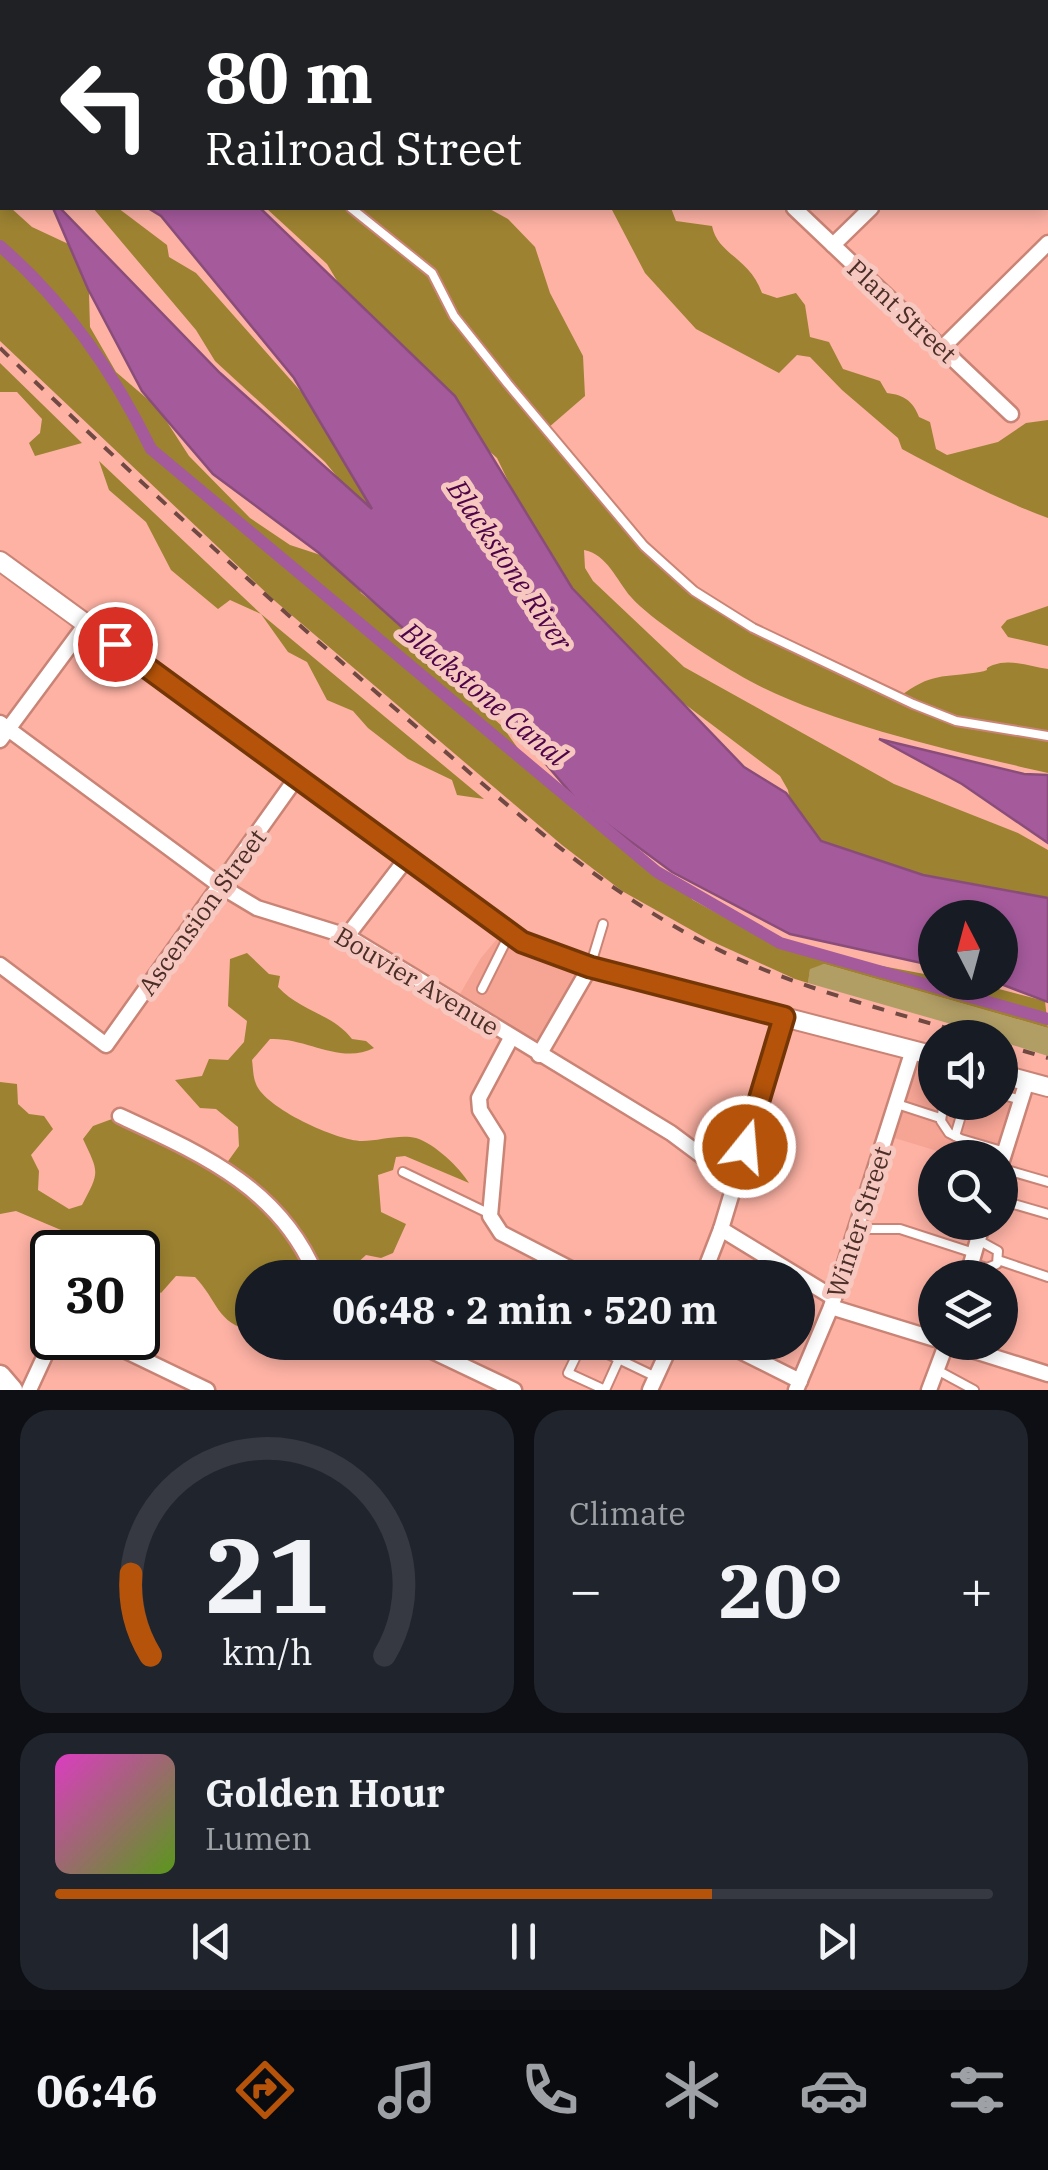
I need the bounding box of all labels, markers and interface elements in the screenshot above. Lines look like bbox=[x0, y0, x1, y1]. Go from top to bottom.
text: 80 m bbox=[205, 31, 373, 122]
icon: left bbox=[40, 40, 170, 170]
text: Railroad Street bbox=[205, 119, 522, 177]
street label: Plant Street bbox=[841, 252, 964, 370]
water label: Blackstone River bbox=[439, 471, 582, 658]
pin bbox=[73, 602, 158, 687]
water label: Blackstone Canal bbox=[393, 613, 576, 775]
icon: arrive bbox=[88, 617, 143, 672]
street label: Ascension Street bbox=[130, 822, 273, 1001]
north arrow bbox=[918, 900, 1018, 1000]
map controls bbox=[918, 900, 1018, 1360]
street label: Bouvier Avenue bbox=[329, 919, 505, 1043]
button: sound bbox=[918, 1020, 1018, 1120]
position arrow bbox=[693, 1095, 797, 1199]
button: search bbox=[918, 1140, 1018, 1240]
street label: Winter Street bbox=[819, 1142, 899, 1302]
speed limit sign: 30 bbox=[30, 1230, 160, 1360]
button: layers bbox=[918, 1260, 1018, 1360]
text: 06:48 · 2 min · 520 m bbox=[332, 1285, 718, 1334]
text: Climate bbox=[569, 1492, 686, 1534]
text: 21 bbox=[205, 1506, 329, 1642]
text: 20° bbox=[718, 1541, 844, 1639]
text: − bbox=[569, 1554, 602, 1625]
text: + bbox=[960, 1554, 993, 1625]
text: km/h bbox=[222, 1628, 312, 1675]
text: Golden Hour bbox=[205, 1768, 445, 1817]
text: Lumen bbox=[205, 1817, 312, 1859]
icon: previous bbox=[184, 1914, 239, 1969]
icon: pause bbox=[496, 1914, 551, 1969]
icon: next bbox=[809, 1914, 864, 1969]
icon: directions bbox=[230, 2055, 300, 2125]
icon: music bbox=[372, 2055, 442, 2125]
icon: phone bbox=[515, 2055, 585, 2125]
icon: climate bbox=[657, 2055, 727, 2125]
icon: car bbox=[799, 2055, 869, 2125]
icon: filters bbox=[942, 2055, 1012, 2125]
text: 06:46 bbox=[36, 2061, 158, 2119]

